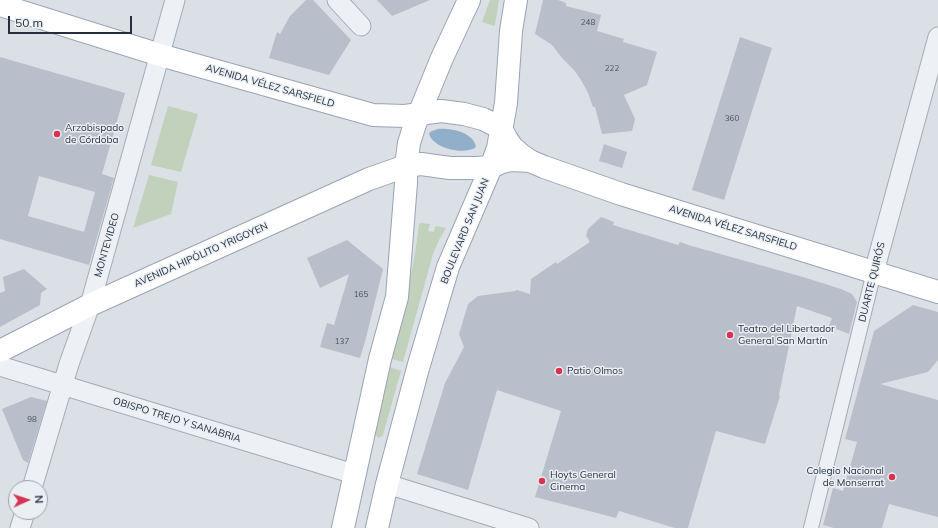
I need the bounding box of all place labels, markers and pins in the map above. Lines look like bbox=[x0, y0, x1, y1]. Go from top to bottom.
place label: Arzobispado de Córdoba bbox=[65, 122, 124, 146]
marker: Arzobispado de Córdoba bbox=[52, 129, 62, 139]
place label: Teatro del Libertador General San Martín bbox=[738, 323, 835, 346]
marker: Teatro del Libertador General San Martín bbox=[725, 330, 735, 340]
place label: Patio Olmos bbox=[567, 365, 623, 377]
marker: Patio Olmos bbox=[554, 366, 564, 376]
place label: Colegio Nacional de Monserrat bbox=[807, 465, 884, 488]
place label: Hoyts General Cinema bbox=[550, 469, 616, 492]
marker: Colegio Nacional de Monserrat bbox=[887, 472, 897, 482]
marker: Hoyts General Cinema bbox=[537, 476, 547, 486]

